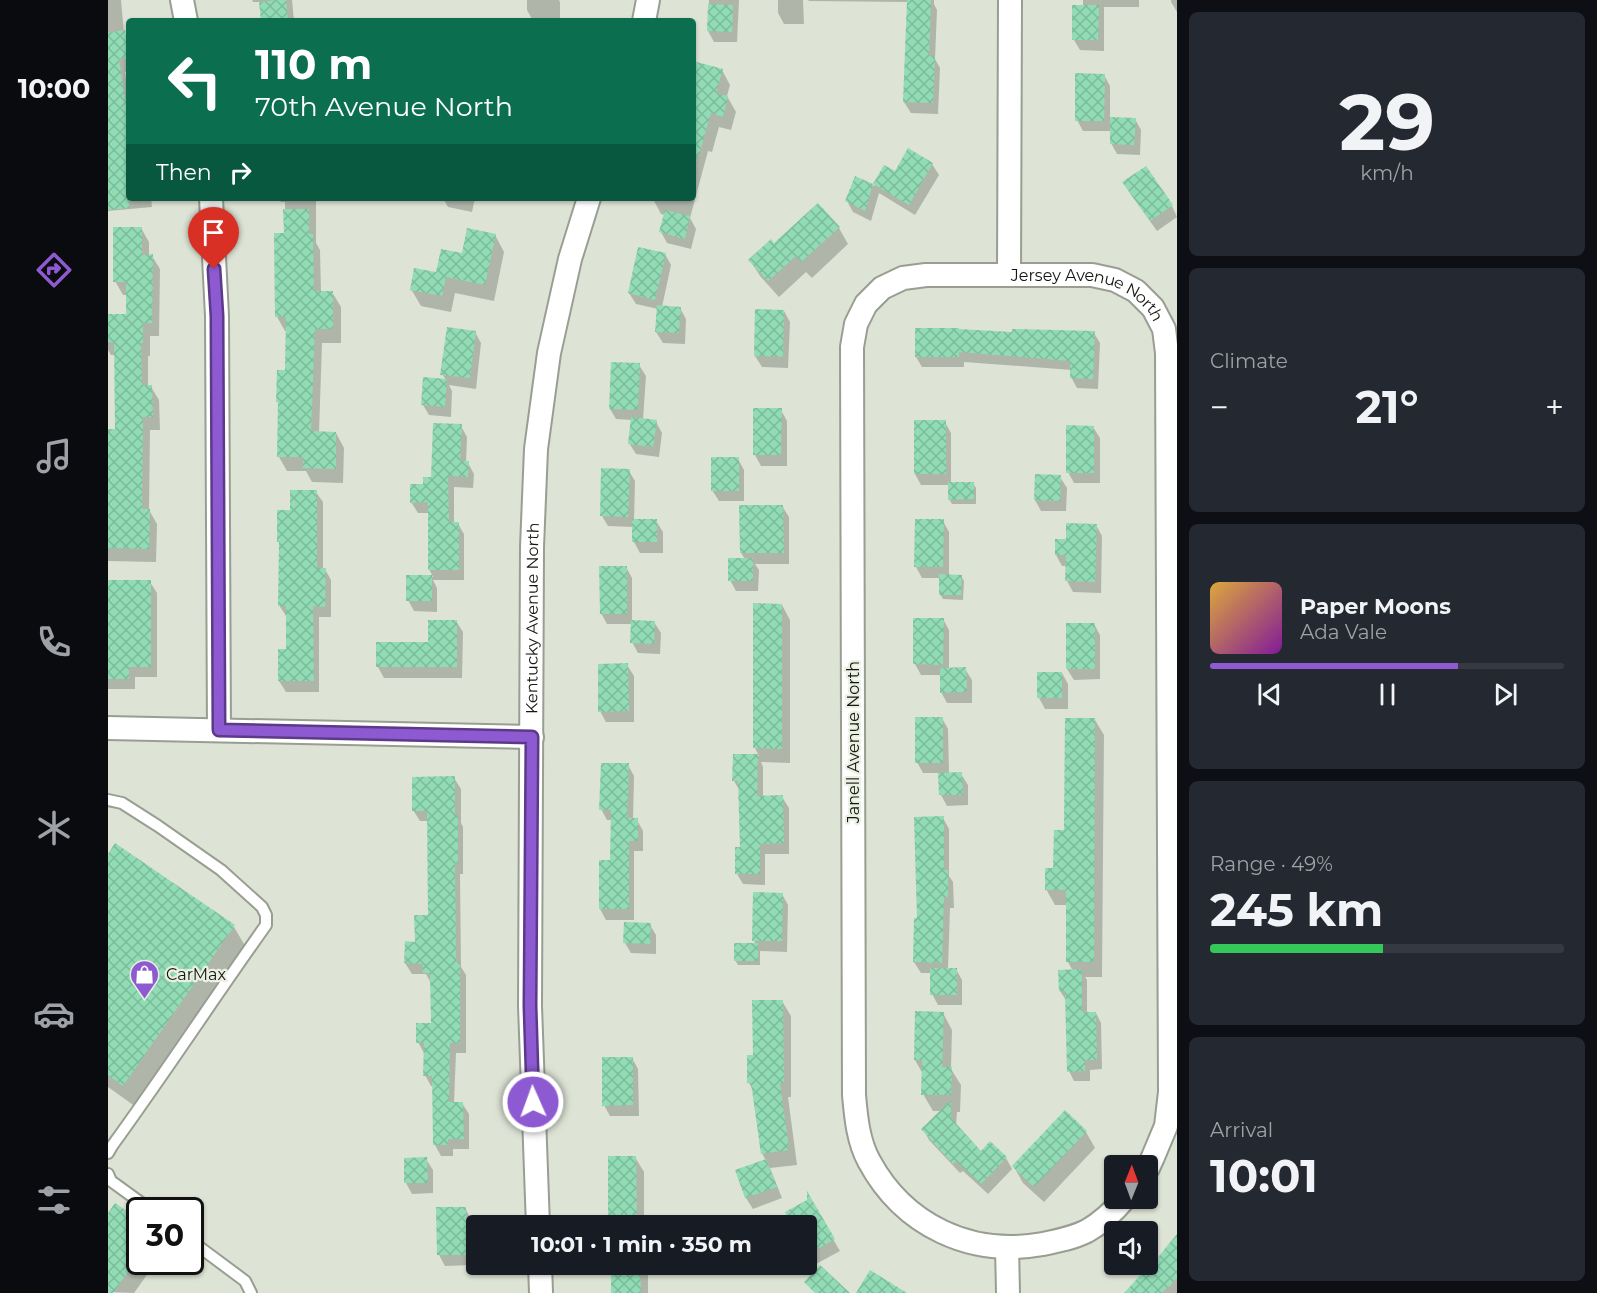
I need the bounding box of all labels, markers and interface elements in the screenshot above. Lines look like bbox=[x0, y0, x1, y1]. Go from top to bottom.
text: 110 m bbox=[255, 38, 372, 90]
icon: left bbox=[156, 42, 234, 120]
text: 10:00 bbox=[18, 72, 90, 105]
text: 29 bbox=[1339, 74, 1435, 170]
text: 70th Avenue North bbox=[255, 90, 513, 123]
icon: right bbox=[224, 156, 257, 189]
text: Then bbox=[156, 159, 212, 186]
text: km/h bbox=[1360, 161, 1414, 185]
pin bbox=[188, 207, 239, 269]
icon: arrive bbox=[197, 216, 230, 249]
icon: directions bbox=[33, 249, 75, 291]
street label: Jersey Avenue North bbox=[1010, 266, 1168, 324]
text: Climate bbox=[1210, 349, 1288, 373]
text: 21° bbox=[1355, 379, 1419, 434]
text: − bbox=[1210, 387, 1229, 427]
text: + bbox=[1545, 387, 1564, 427]
icon: music bbox=[33, 435, 75, 477]
street label: Kentucky Avenue North bbox=[522, 522, 542, 714]
text: Paper Moons bbox=[1300, 593, 1451, 620]
text: Ada Vale bbox=[1300, 620, 1387, 644]
icon: phone bbox=[33, 621, 75, 663]
street label: Janell Avenue North bbox=[844, 661, 863, 824]
icon: previous bbox=[1253, 678, 1286, 711]
icon: pause bbox=[1371, 678, 1404, 711]
icon: next bbox=[1489, 678, 1522, 711]
icon: climate bbox=[33, 807, 75, 849]
text: Range · 49% bbox=[1210, 852, 1333, 876]
text: 245 km bbox=[1210, 882, 1383, 937]
shop icon: CarMax bbox=[129, 958, 161, 1000]
place label: CarMax bbox=[166, 965, 227, 984]
icon: car bbox=[33, 993, 75, 1035]
position arrow bbox=[501, 1070, 565, 1134]
text: Arrival bbox=[1210, 1118, 1273, 1142]
text: 10:01 bbox=[1210, 1148, 1318, 1203]
north arrow bbox=[1104, 1155, 1158, 1209]
map controls bbox=[1104, 1155, 1158, 1275]
icon: filters bbox=[33, 1179, 75, 1221]
speed limit sign: 30 bbox=[126, 1197, 204, 1275]
button: sound bbox=[1104, 1221, 1158, 1275]
text: 10:01 · 1 min · 350 m bbox=[531, 1231, 752, 1258]

